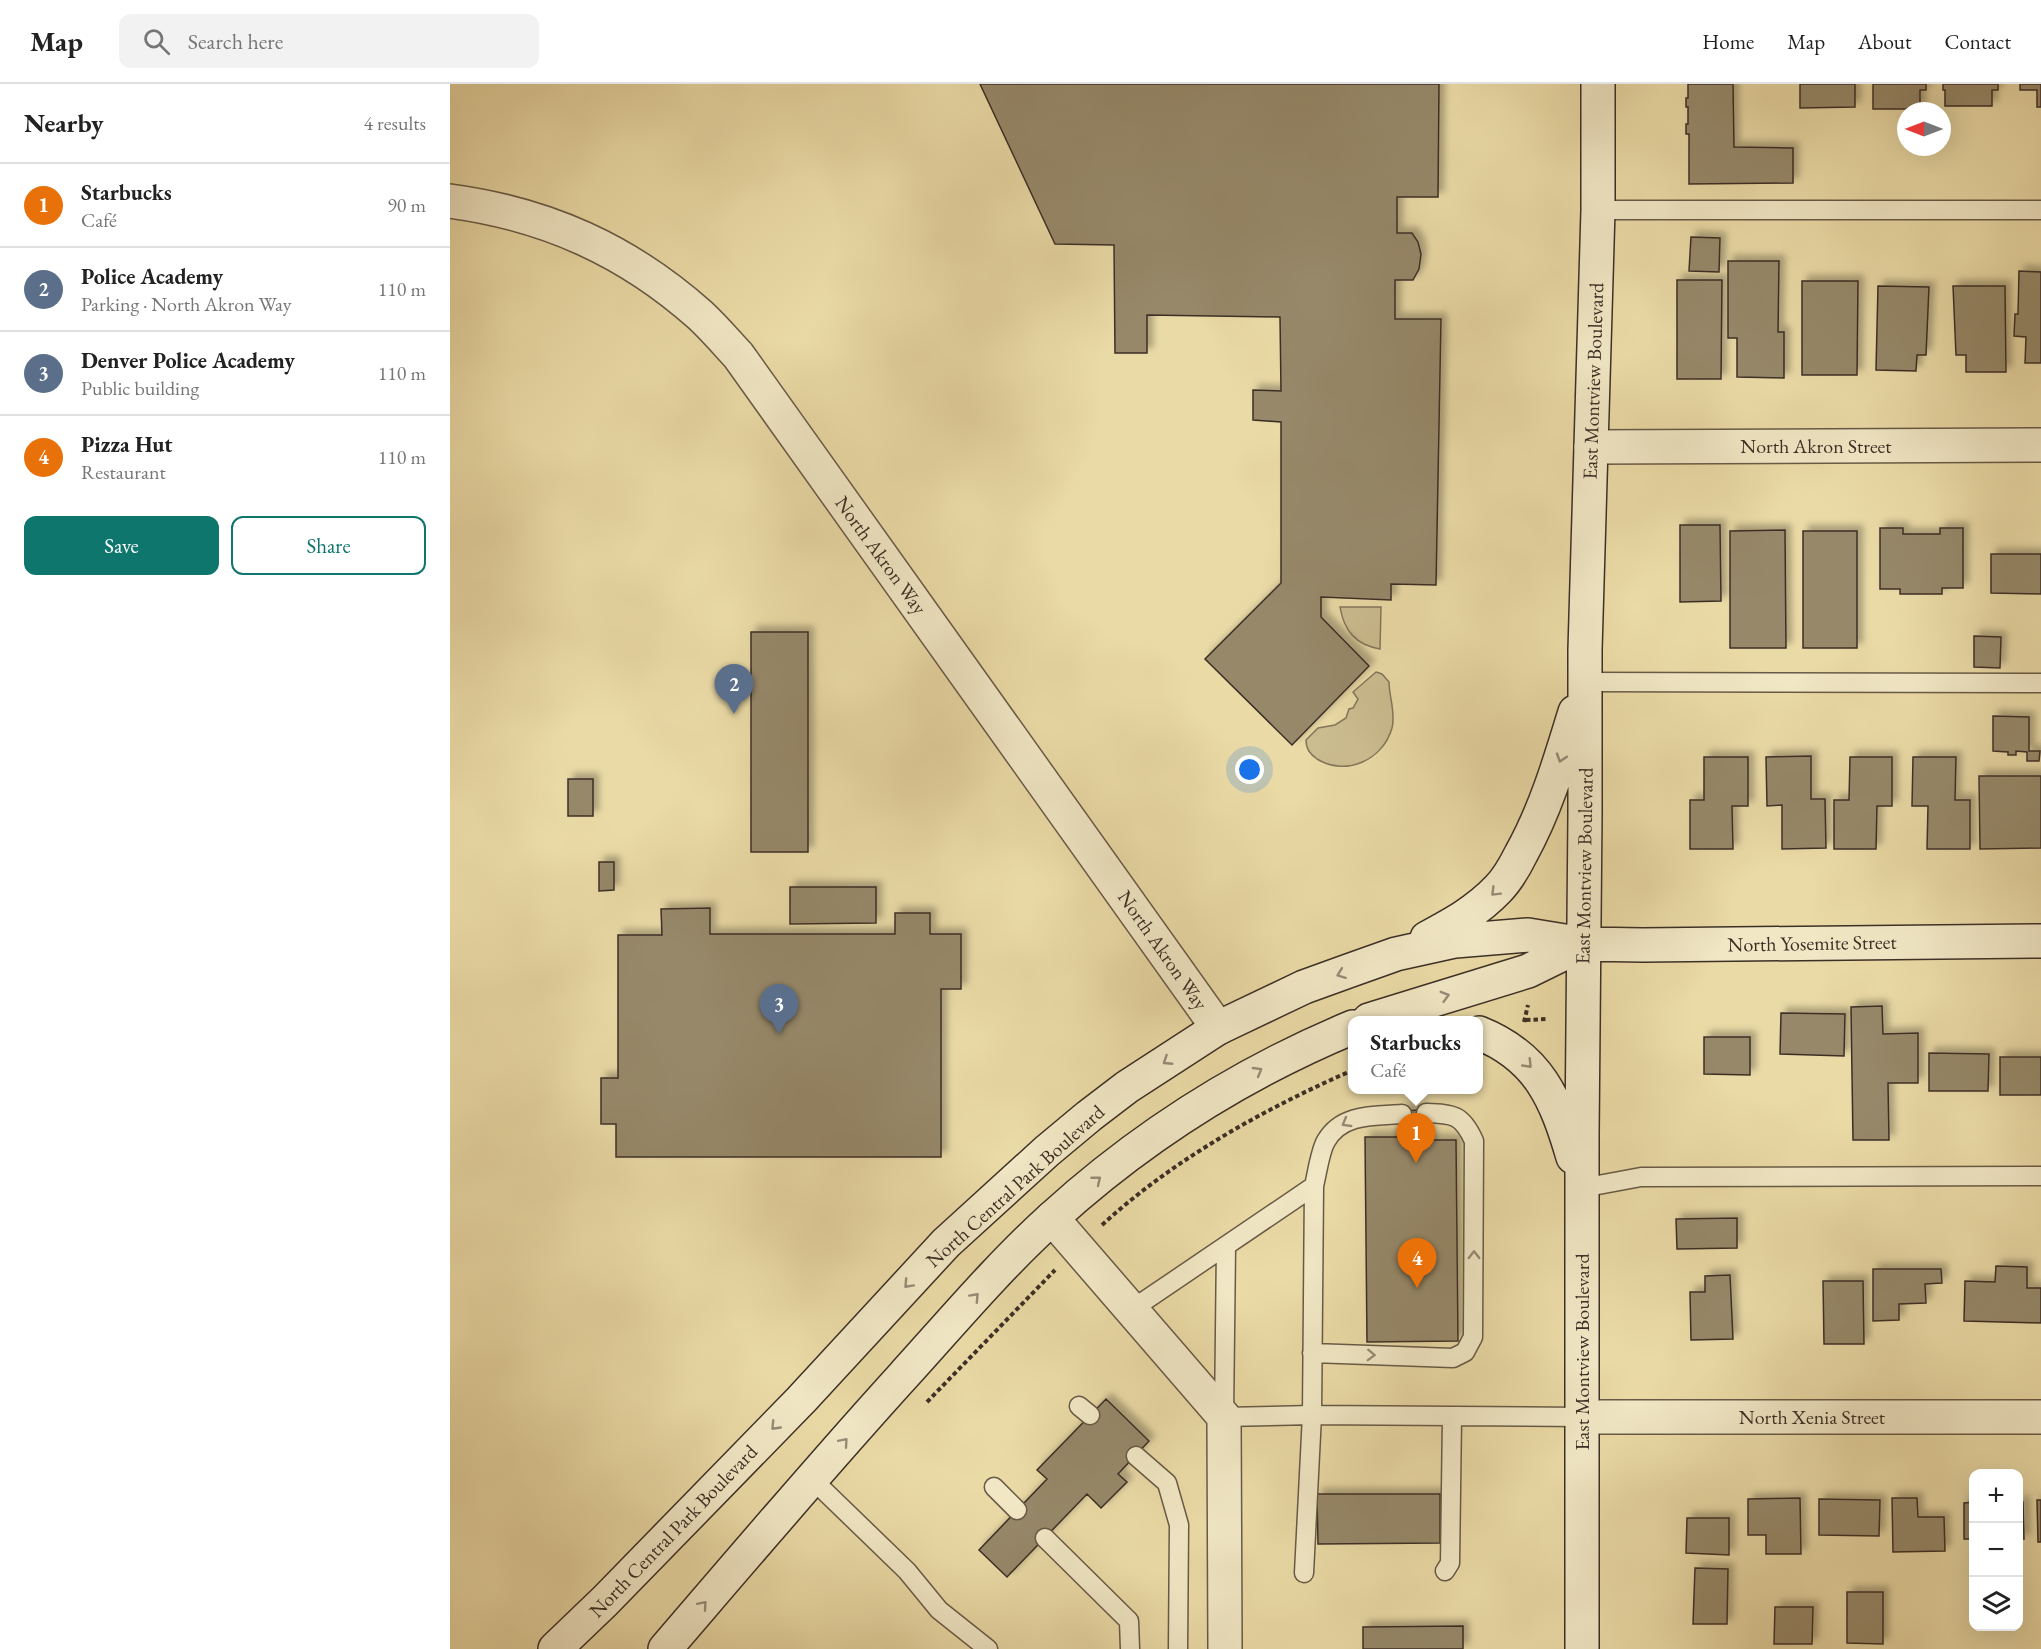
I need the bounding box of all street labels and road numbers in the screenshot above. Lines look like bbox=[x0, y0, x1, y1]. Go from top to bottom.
street label: East Montview Boulevard bbox=[1577, 281, 1609, 480]
street label: North Akron Street bbox=[1740, 433, 1892, 459]
street label: North Akron Way bbox=[829, 491, 933, 620]
street label: East Montview Boulevard bbox=[1569, 766, 1599, 965]
street label: North Akron Way bbox=[1112, 885, 1214, 1015]
street label: North Yosemite Street bbox=[1727, 929, 1898, 957]
street label: North Central Park Boulevard bbox=[920, 1098, 1110, 1273]
street label: East Montview Boulevard bbox=[1569, 1253, 1595, 1451]
street label: North Xenia Street bbox=[1739, 1404, 1886, 1430]
street label: North Central Park Boulevard bbox=[583, 1438, 763, 1623]

